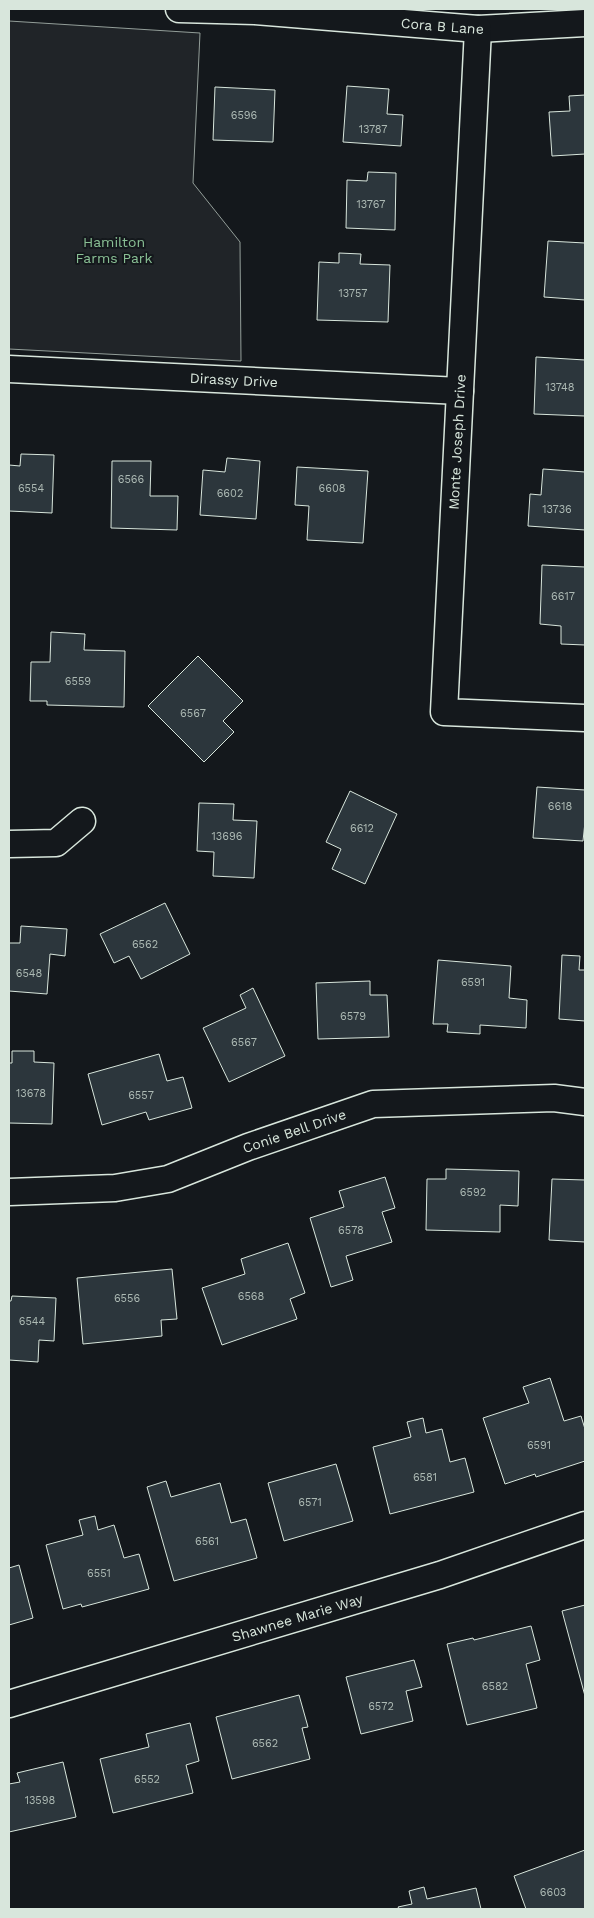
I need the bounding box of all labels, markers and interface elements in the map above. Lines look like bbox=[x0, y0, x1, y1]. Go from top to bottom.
street label: Cora B Lane bbox=[400, 15, 484, 37]
house number: 6596 bbox=[231, 109, 258, 122]
house number: 13787 bbox=[359, 123, 387, 136]
house number: 13767 bbox=[357, 198, 385, 211]
park label: Hamilton Farms Park bbox=[75, 234, 153, 266]
house number: 13757 bbox=[338, 287, 368, 300]
street label: Dirassy Drive bbox=[189, 370, 278, 390]
street label: Monte Joseph Drive bbox=[445, 374, 469, 510]
house number: 13748 bbox=[545, 381, 575, 394]
house number: 6566 bbox=[118, 473, 145, 486]
house number: 6554 bbox=[18, 482, 44, 495]
house number: 6608 bbox=[319, 482, 346, 495]
house number: 6602 bbox=[217, 487, 243, 500]
house number: 13736 bbox=[542, 503, 572, 516]
house number: 6617 bbox=[551, 590, 575, 603]
house number: 6559 bbox=[65, 675, 91, 688]
house number: 6567 bbox=[180, 707, 206, 720]
house number: 6618 bbox=[548, 800, 572, 813]
house number: 6612 bbox=[350, 822, 374, 835]
house number: 13696 bbox=[212, 830, 243, 843]
house number: 6562 bbox=[132, 938, 158, 951]
house number: 6548 bbox=[16, 967, 43, 980]
house number: 6591 bbox=[461, 976, 485, 989]
house number: 6579 bbox=[340, 1010, 366, 1023]
house number: 6567 bbox=[231, 1036, 257, 1049]
house number: 13678 bbox=[16, 1087, 46, 1100]
house number: 6557 bbox=[128, 1089, 154, 1102]
street label: Conie Bell Drive bbox=[240, 1106, 348, 1156]
house number: 6592 bbox=[460, 1186, 486, 1199]
house number: 6578 bbox=[338, 1224, 364, 1237]
house number: 6568 bbox=[238, 1290, 264, 1303]
house number: 6556 bbox=[114, 1292, 140, 1305]
house number: 6544 bbox=[19, 1315, 46, 1328]
house number: 6591 bbox=[527, 1439, 551, 1452]
house number: 6581 bbox=[413, 1471, 437, 1484]
house number: 6571 bbox=[298, 1496, 322, 1509]
house number: 6561 bbox=[195, 1535, 219, 1548]
house number: 6551 bbox=[87, 1567, 111, 1580]
street label: Shawnee Marie Way bbox=[230, 1590, 366, 1645]
house number: 6582 bbox=[482, 1680, 508, 1693]
house number: 6572 bbox=[368, 1700, 394, 1713]
house number: 6562 bbox=[252, 1737, 278, 1750]
house number: 6552 bbox=[134, 1773, 160, 1786]
house number: 13598 bbox=[25, 1794, 56, 1807]
house number: 6603 bbox=[540, 1886, 566, 1899]

